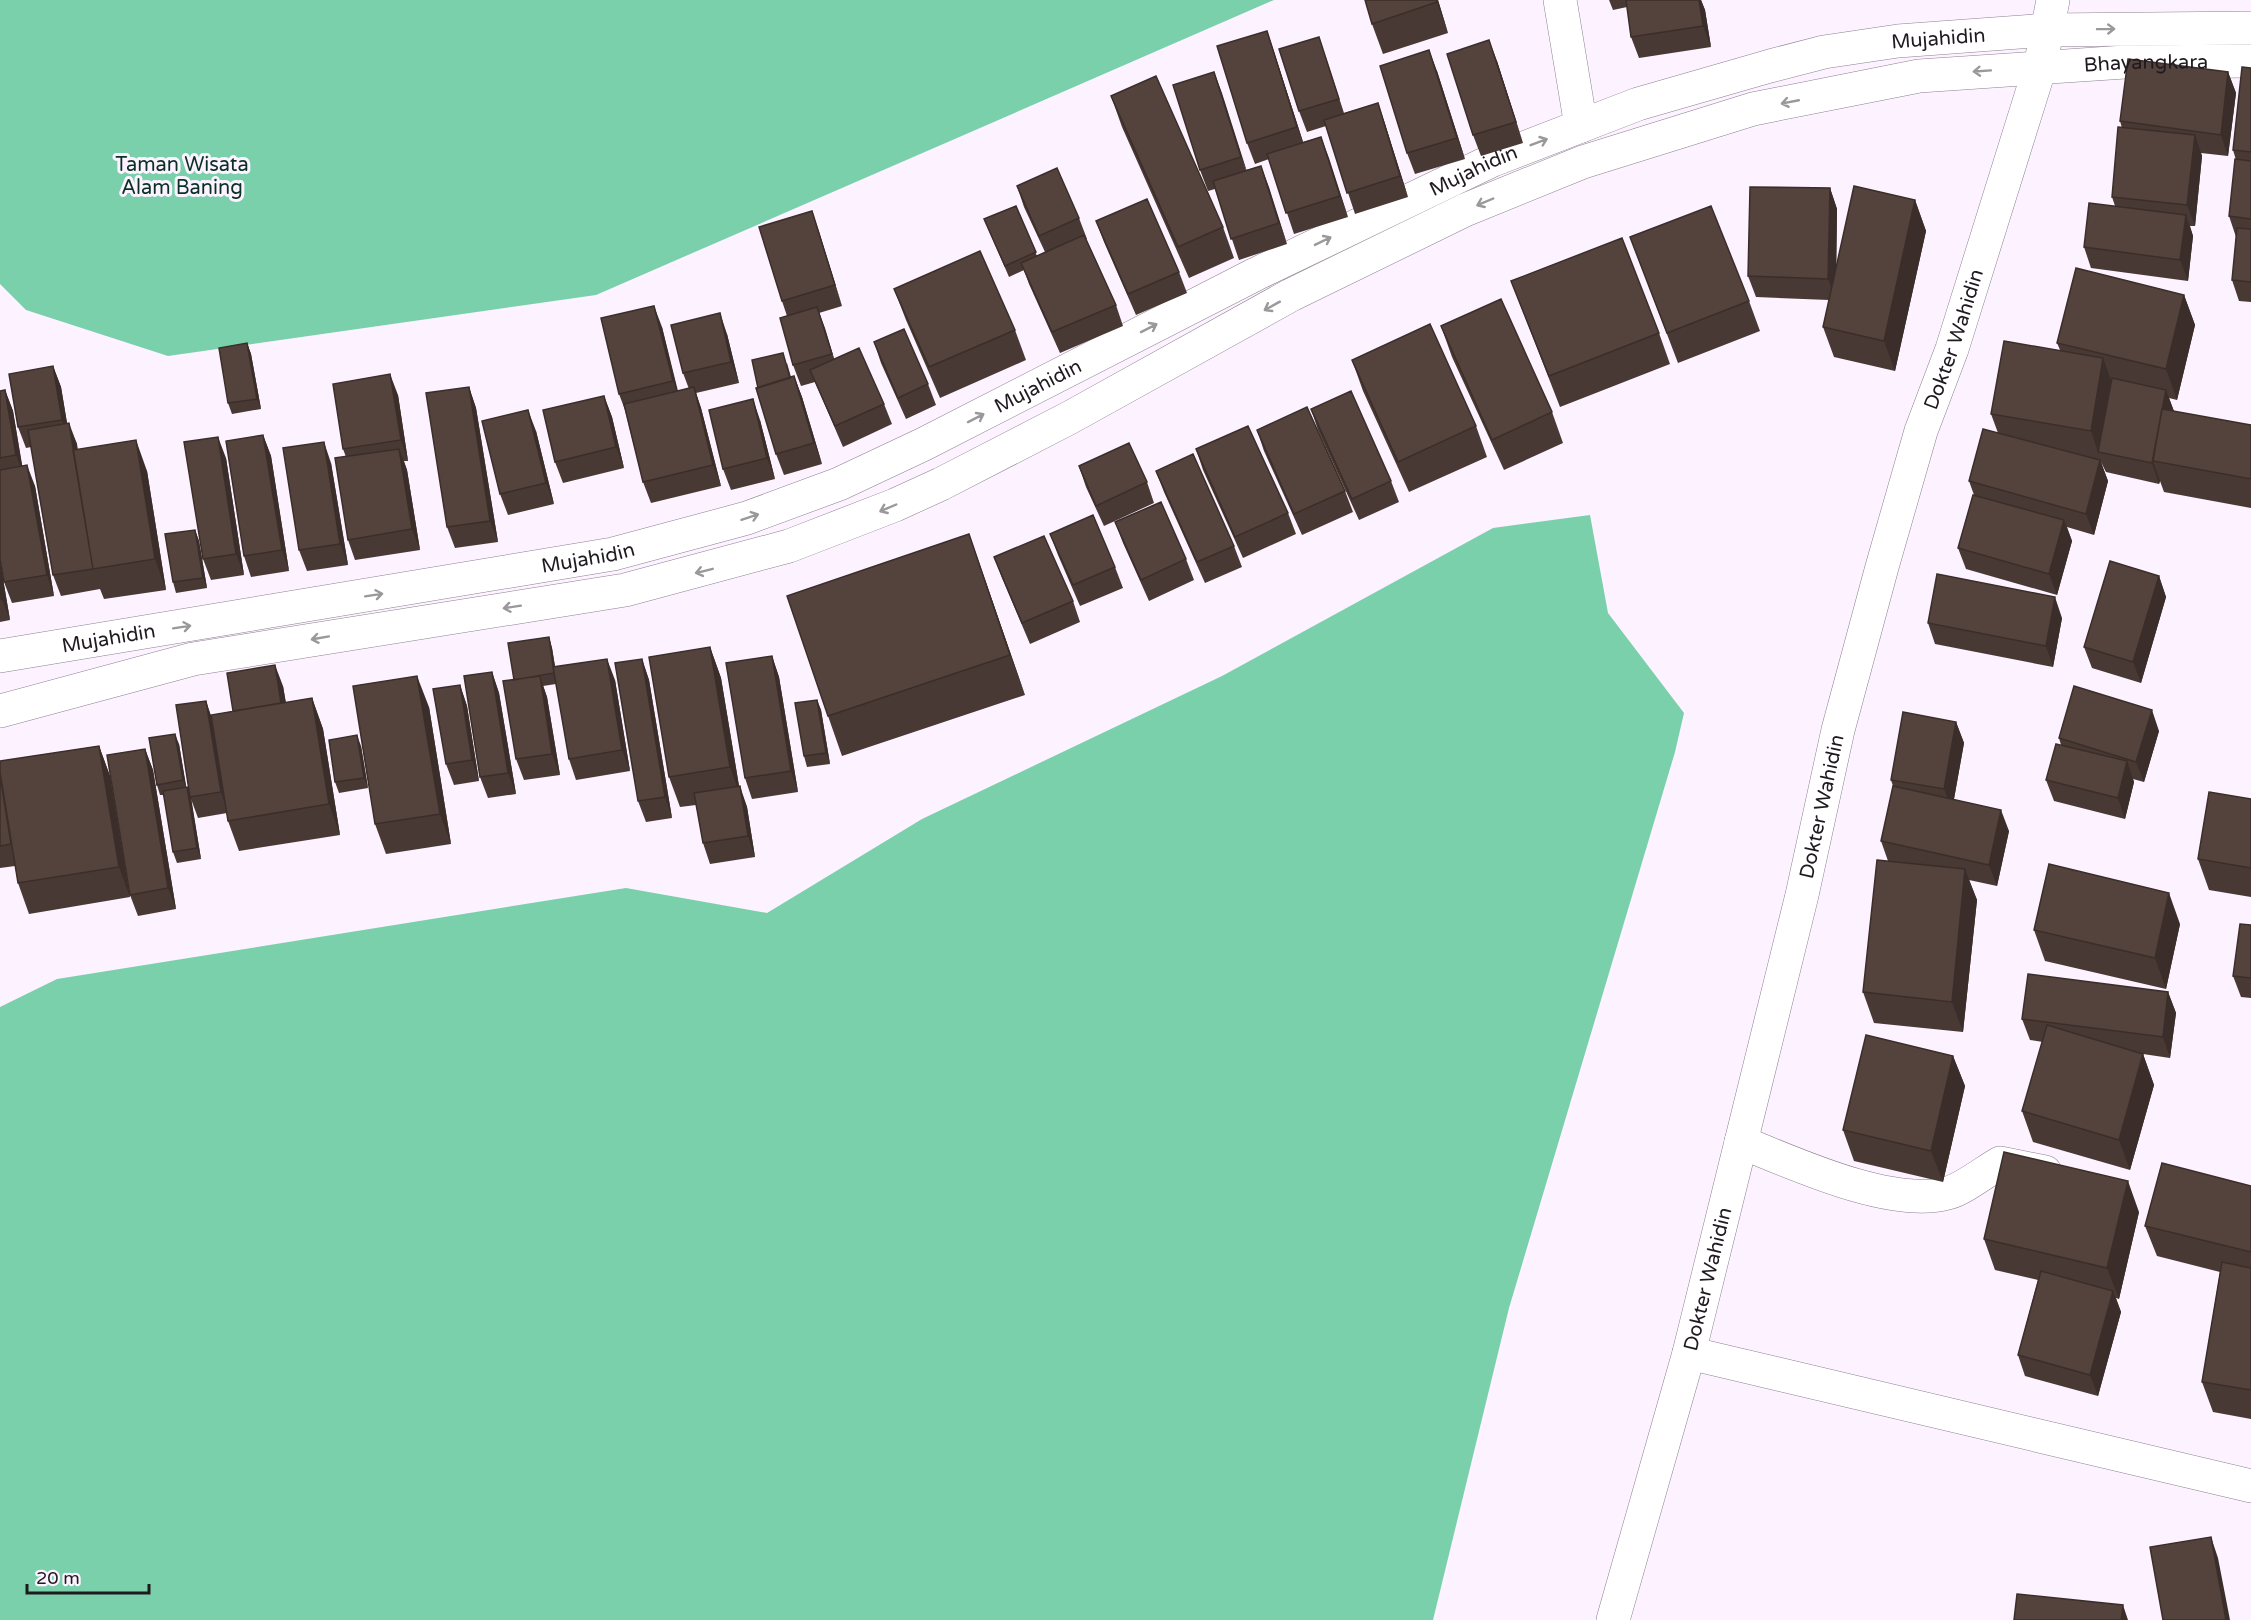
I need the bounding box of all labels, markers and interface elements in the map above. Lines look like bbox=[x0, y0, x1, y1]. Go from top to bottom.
one-way arrow bbox=[2095, 23, 2115, 35]
street label: Mujahidin bbox=[1890, 24, 1986, 54]
street label: Bhayangkara bbox=[2083, 50, 2208, 78]
one-way arrow bbox=[1972, 66, 1992, 77]
one-way arrow bbox=[1780, 97, 1800, 108]
one-way arrow bbox=[1529, 136, 1548, 147]
street label: Mujahidin bbox=[1426, 141, 1521, 202]
park label: Taman Wisata Alam Baning bbox=[115, 153, 249, 200]
one-way arrow bbox=[1476, 197, 1494, 208]
one-way arrow bbox=[1314, 235, 1332, 246]
street label: Dokter Wahidin bbox=[1919, 266, 1989, 413]
one-way arrow bbox=[1264, 300, 1281, 312]
one-way arrow bbox=[1140, 322, 1158, 334]
street label: Mujahidin bbox=[991, 354, 1086, 419]
one-way arrow bbox=[966, 411, 984, 423]
one-way arrow bbox=[879, 503, 898, 514]
one-way arrow bbox=[740, 511, 759, 522]
street label: Mujahidin bbox=[539, 538, 637, 579]
one-way arrow bbox=[694, 565, 713, 577]
one-way arrow bbox=[364, 589, 384, 600]
one-way arrow bbox=[503, 602, 523, 613]
street label: Mujahidin bbox=[60, 619, 157, 659]
one-way arrow bbox=[172, 621, 191, 632]
one-way arrow bbox=[310, 633, 330, 644]
street label: Dokter Wahidin bbox=[1795, 732, 1850, 881]
street label: Dokter Wahidin bbox=[1679, 1205, 1738, 1353]
scale bar bbox=[27, 1557, 148, 1595]
text: 20 m bbox=[36, 1567, 80, 1589]

